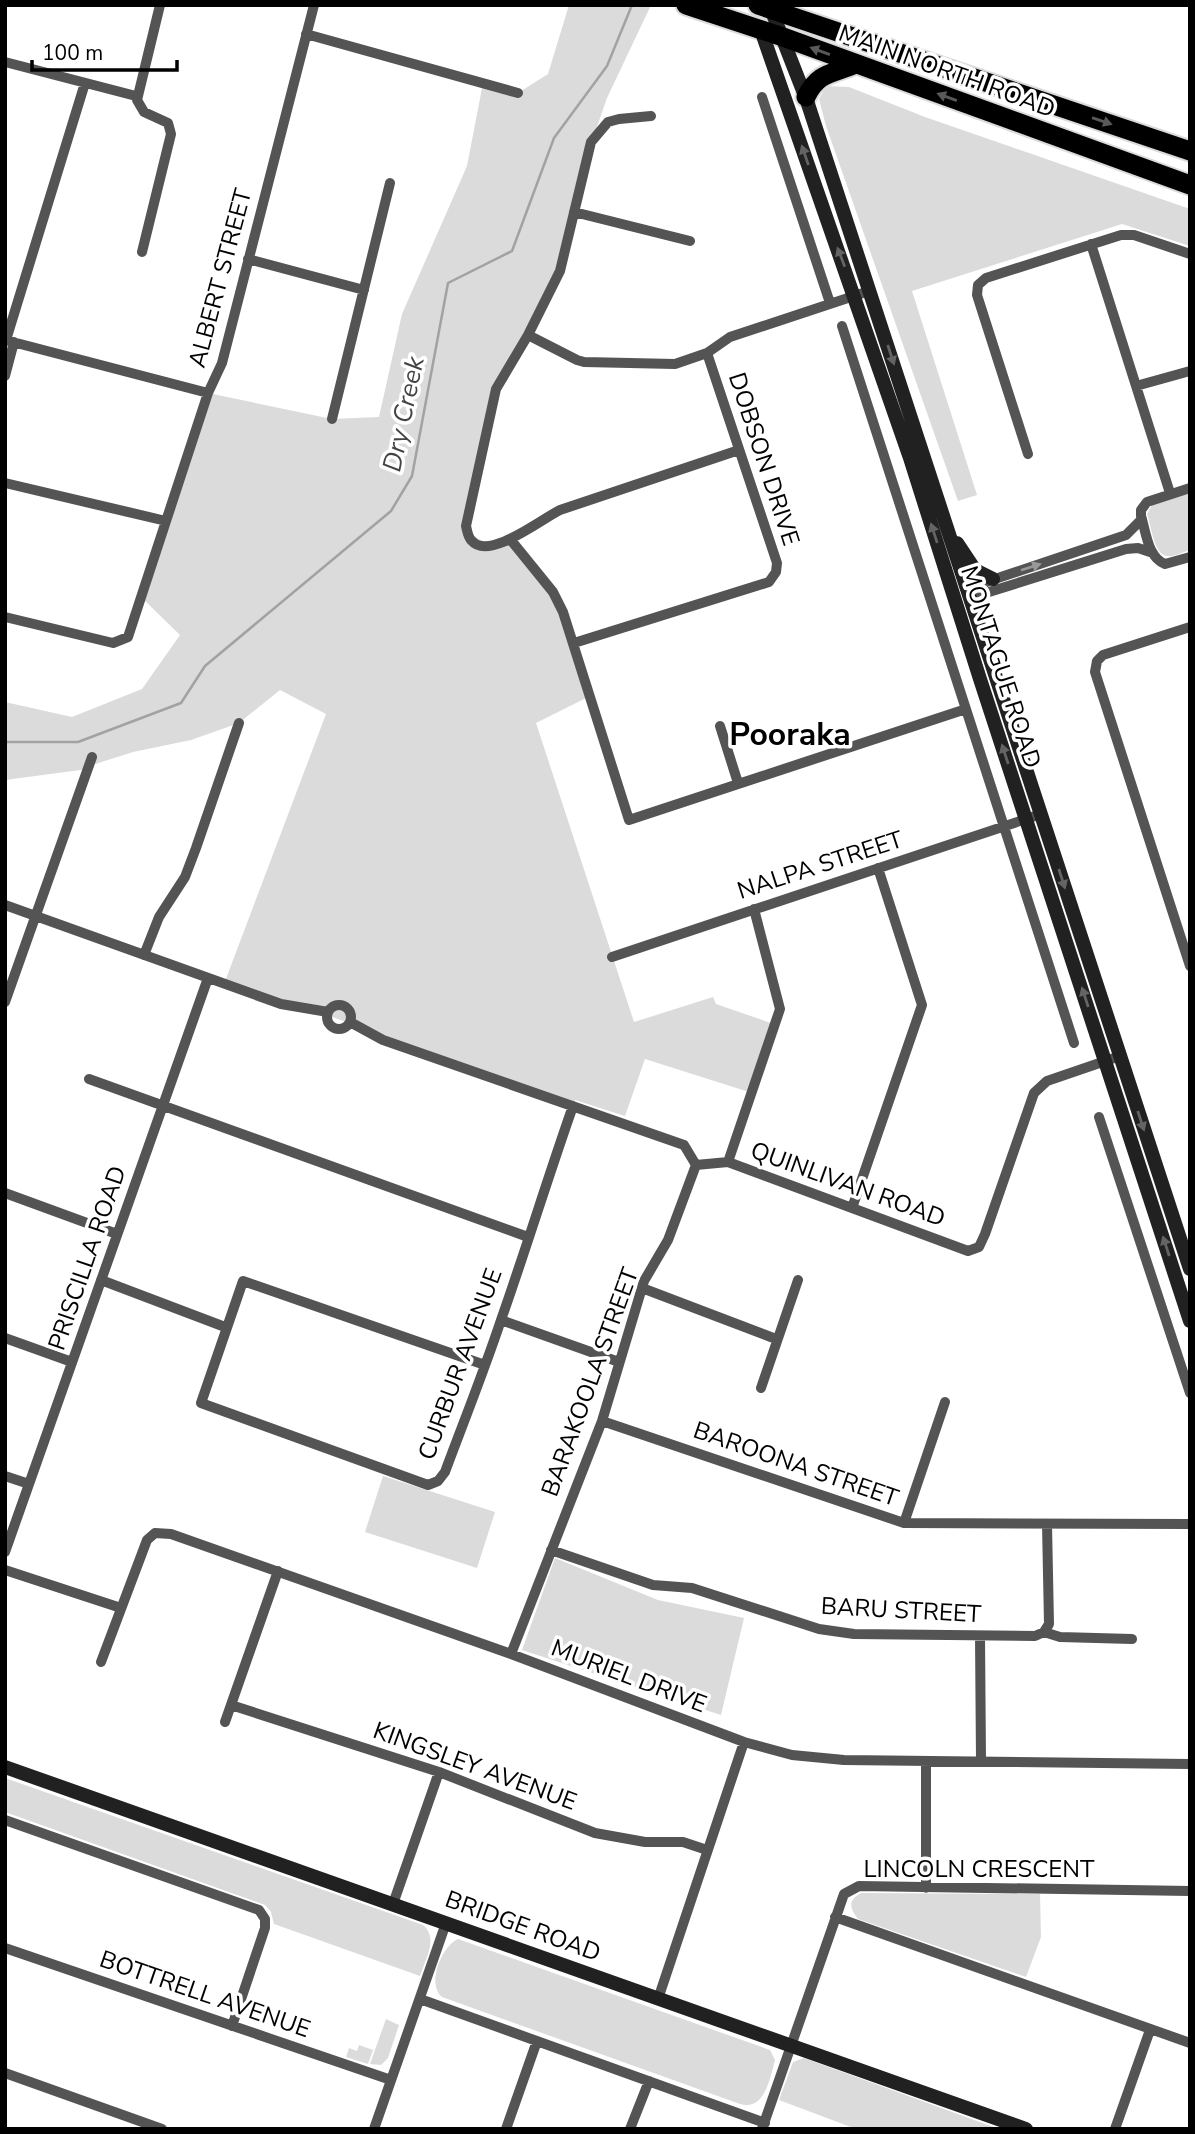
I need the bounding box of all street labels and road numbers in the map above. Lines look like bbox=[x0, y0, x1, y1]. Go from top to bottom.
street label: MAIN NORTH ROAD bbox=[834, 17, 1060, 125]
street label: ALBERT STREET bbox=[181, 184, 259, 371]
street label: DOBSON DRIVE bbox=[721, 368, 807, 550]
street label: MONTAGUE ROAD bbox=[953, 562, 1049, 772]
street label: NALPA STREET bbox=[733, 823, 907, 907]
street label: QUINLIVAN ROAD bbox=[746, 1134, 950, 1234]
street label: PRISCILLA ROAD bbox=[40, 1162, 134, 1354]
street label: BARAKOOLA STREET bbox=[534, 1263, 646, 1501]
street label: CURBUR AVENUE bbox=[410, 1264, 510, 1464]
street label: BAROONA STREET bbox=[689, 1414, 903, 1514]
street label: BARU STREET bbox=[820, 1590, 982, 1630]
street label: MURIEL DRIVE bbox=[547, 1632, 711, 1720]
street label: KINGSLEY AVENUE bbox=[369, 1714, 581, 1818]
street label: LINCOLN CRESCENT bbox=[863, 1853, 1095, 1885]
street label: BRIDGE ROAD bbox=[441, 1883, 605, 1969]
street label: BOTTRELL AVENUE bbox=[95, 1943, 315, 2045]

